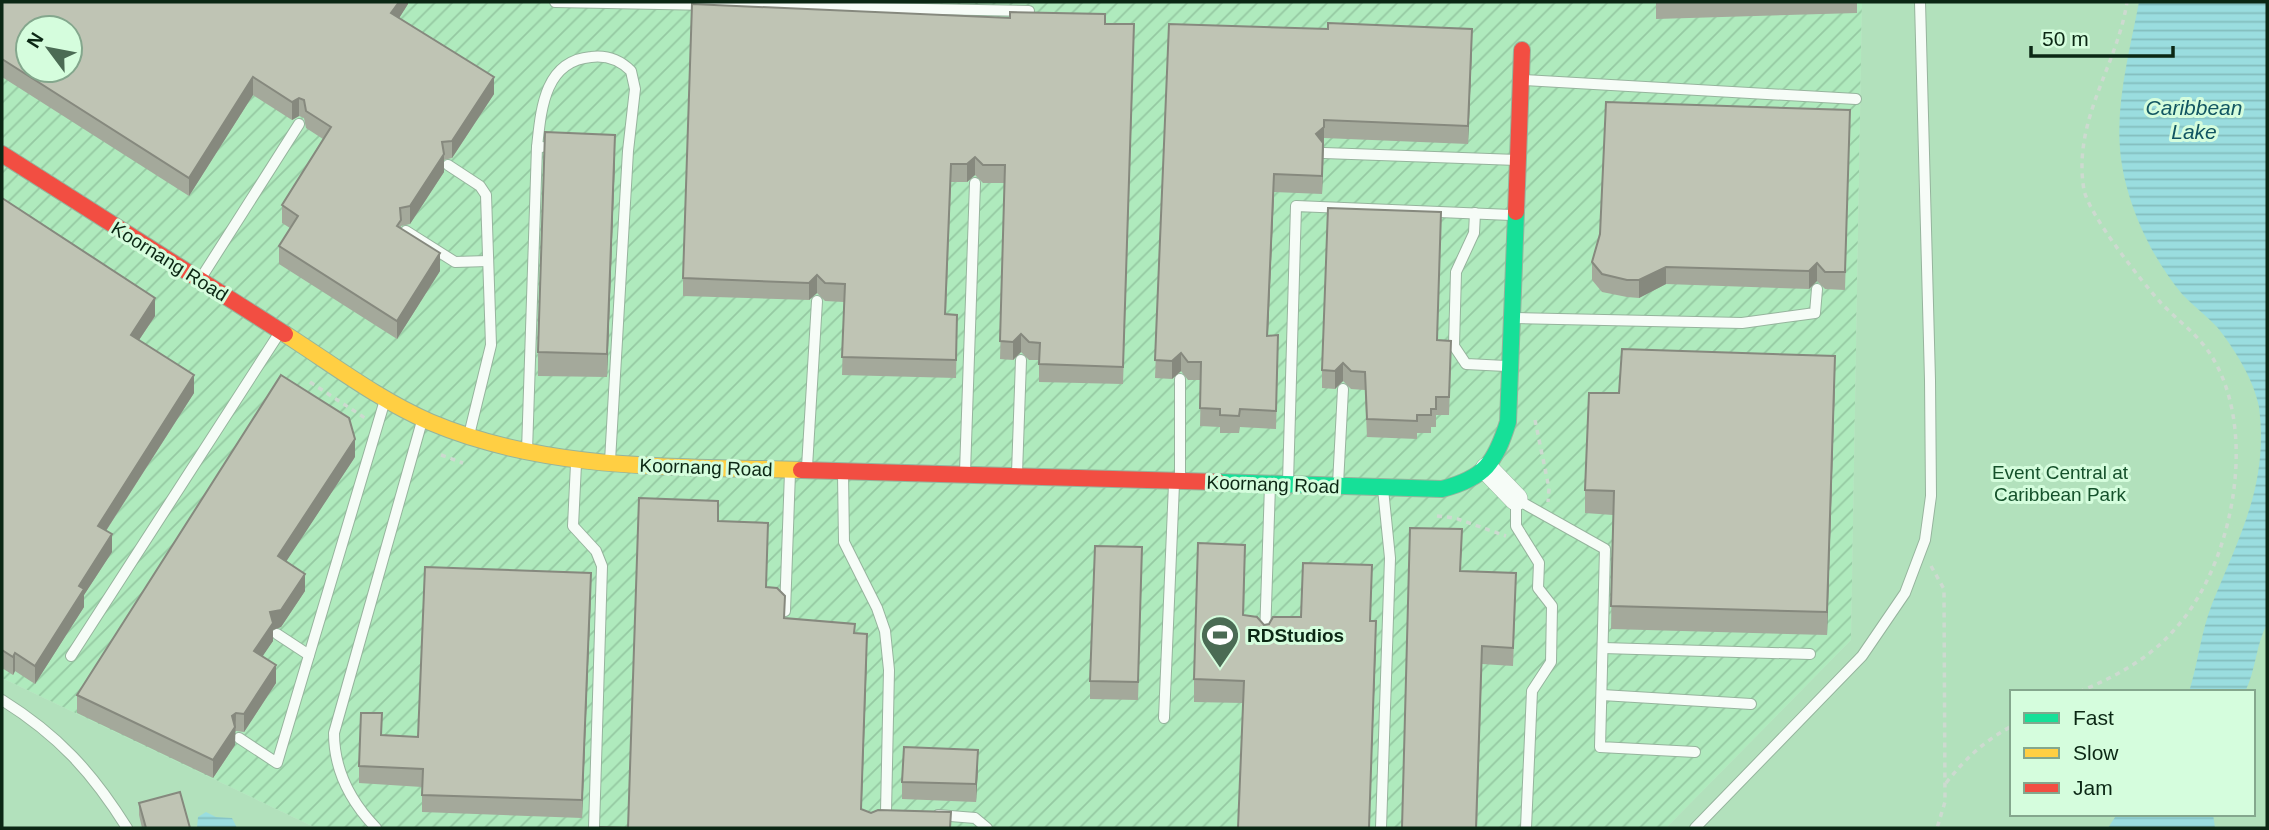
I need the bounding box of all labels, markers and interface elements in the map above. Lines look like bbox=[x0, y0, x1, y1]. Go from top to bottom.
north arrow bbox=[14, 14, 84, 84]
scale bar bbox=[2031, 14, 2173, 58]
text: 50 m bbox=[2042, 27, 2089, 50]
text: N bbox=[22, 29, 48, 52]
water label: Caribbean Lake bbox=[2146, 96, 2242, 143]
street label: Koornang Road bbox=[108, 217, 232, 306]
street label: Koornang Road bbox=[639, 455, 773, 480]
park label: Event Central at Caribbean Park bbox=[1992, 462, 2129, 505]
street label: Koornang Road bbox=[1206, 472, 1340, 497]
sports icon: RDStudios bbox=[1199, 614, 1241, 669]
place label: RDStudios bbox=[1247, 625, 1344, 646]
legend bbox=[2010, 690, 2255, 816]
text: Fast bbox=[2073, 706, 2114, 729]
text: Slow bbox=[2073, 741, 2119, 764]
text: Jam bbox=[2073, 776, 2113, 799]

